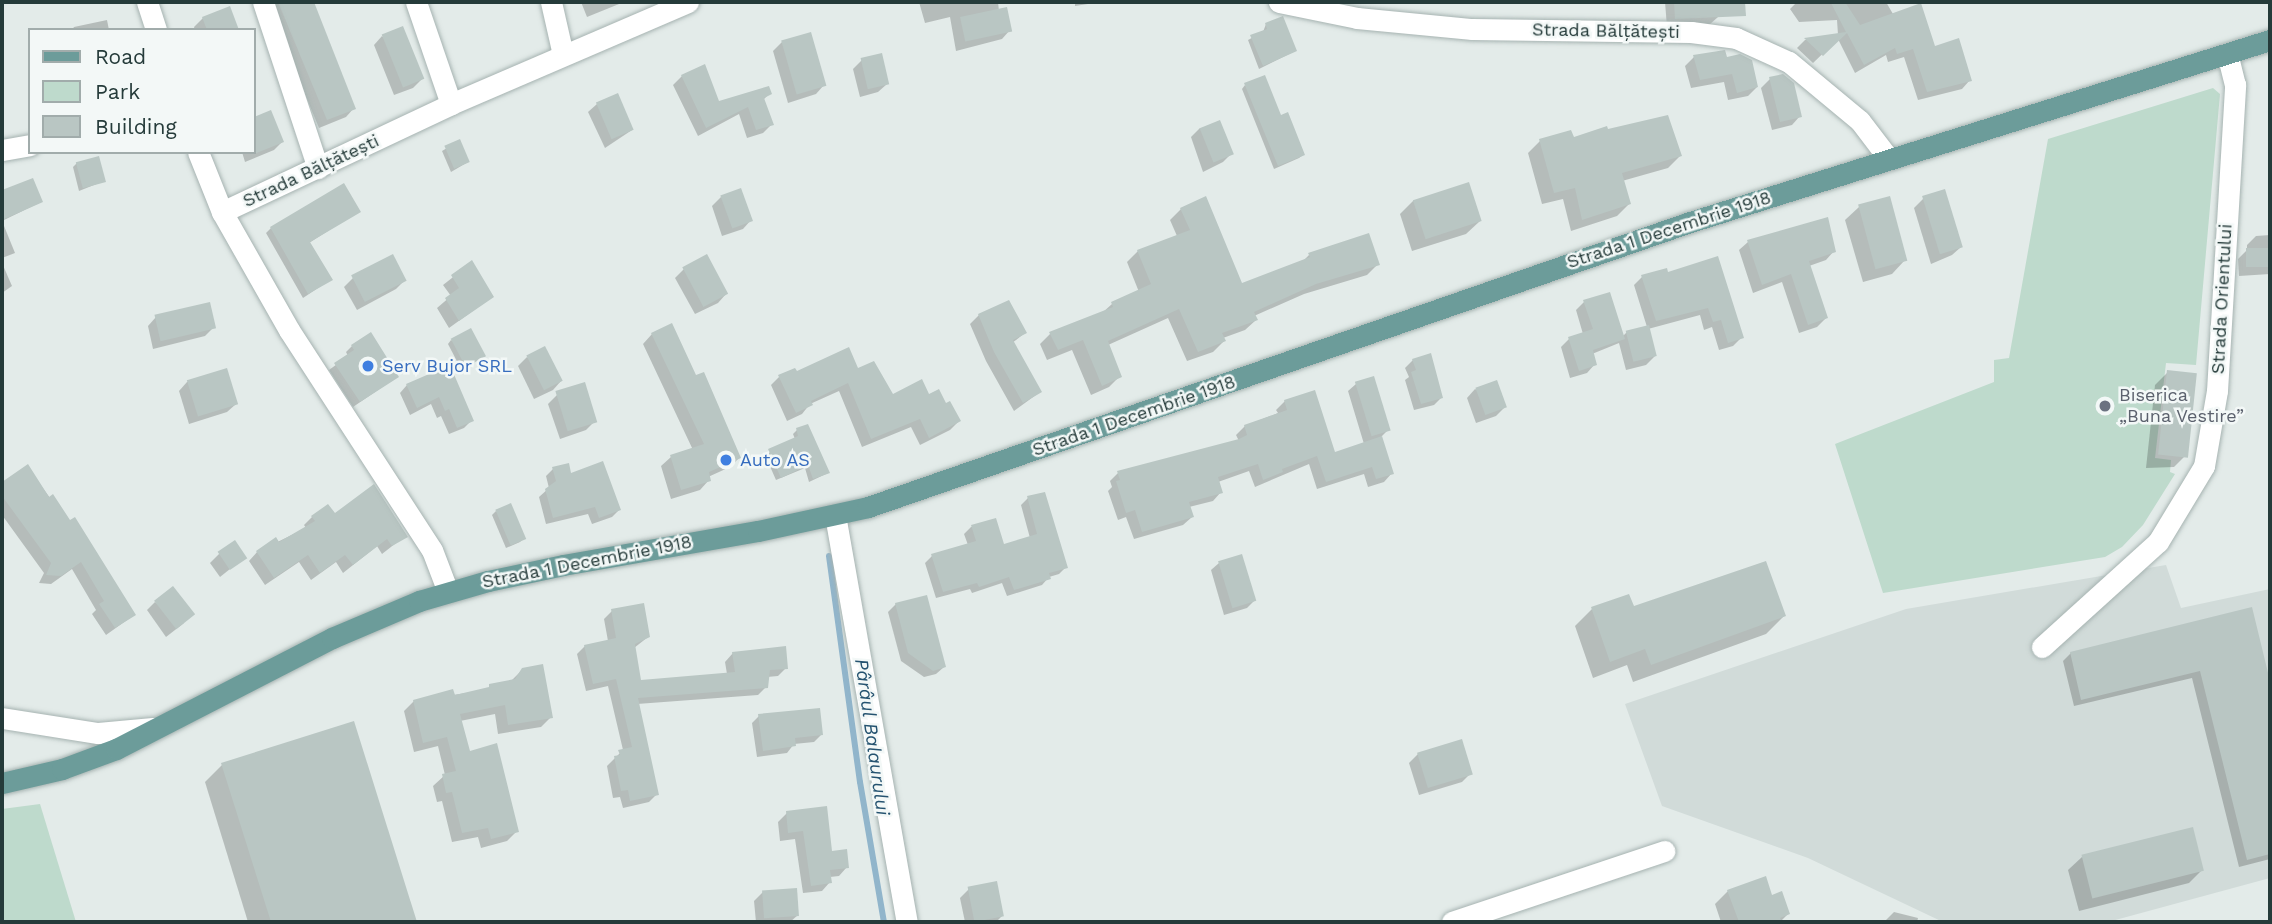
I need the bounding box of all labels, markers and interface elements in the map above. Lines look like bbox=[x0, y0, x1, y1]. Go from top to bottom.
street label: Strada Bălțătești bbox=[1532, 19, 1680, 43]
legend bbox=[28, 28, 256, 154]
text: Road bbox=[95, 44, 146, 69]
text: Park bbox=[95, 79, 140, 104]
text: Building bbox=[95, 114, 177, 139]
street label: Strada Bălțătești bbox=[239, 130, 383, 212]
street label: Strada 1 Decembrie 1918 bbox=[1564, 187, 1774, 273]
street label: Strada Orientului bbox=[2207, 223, 2237, 375]
place label: Serv Bujor SRL bbox=[382, 355, 513, 377]
marker: Serv Bujor SRL bbox=[360, 358, 376, 374]
street label: Strada 1 Decembrie 1918 bbox=[1029, 371, 1239, 461]
place label: Biserica „Buna Vestire” bbox=[2119, 385, 2245, 428]
marker: Biserica „Buna Vestire” bbox=[2097, 398, 2113, 414]
place label: Auto AS bbox=[740, 449, 811, 471]
marker: Auto AS bbox=[718, 452, 734, 468]
street label: Strada 1 Decembrie 1918 bbox=[480, 531, 694, 593]
water label: Pârâul Balaurului bbox=[850, 657, 894, 817]

